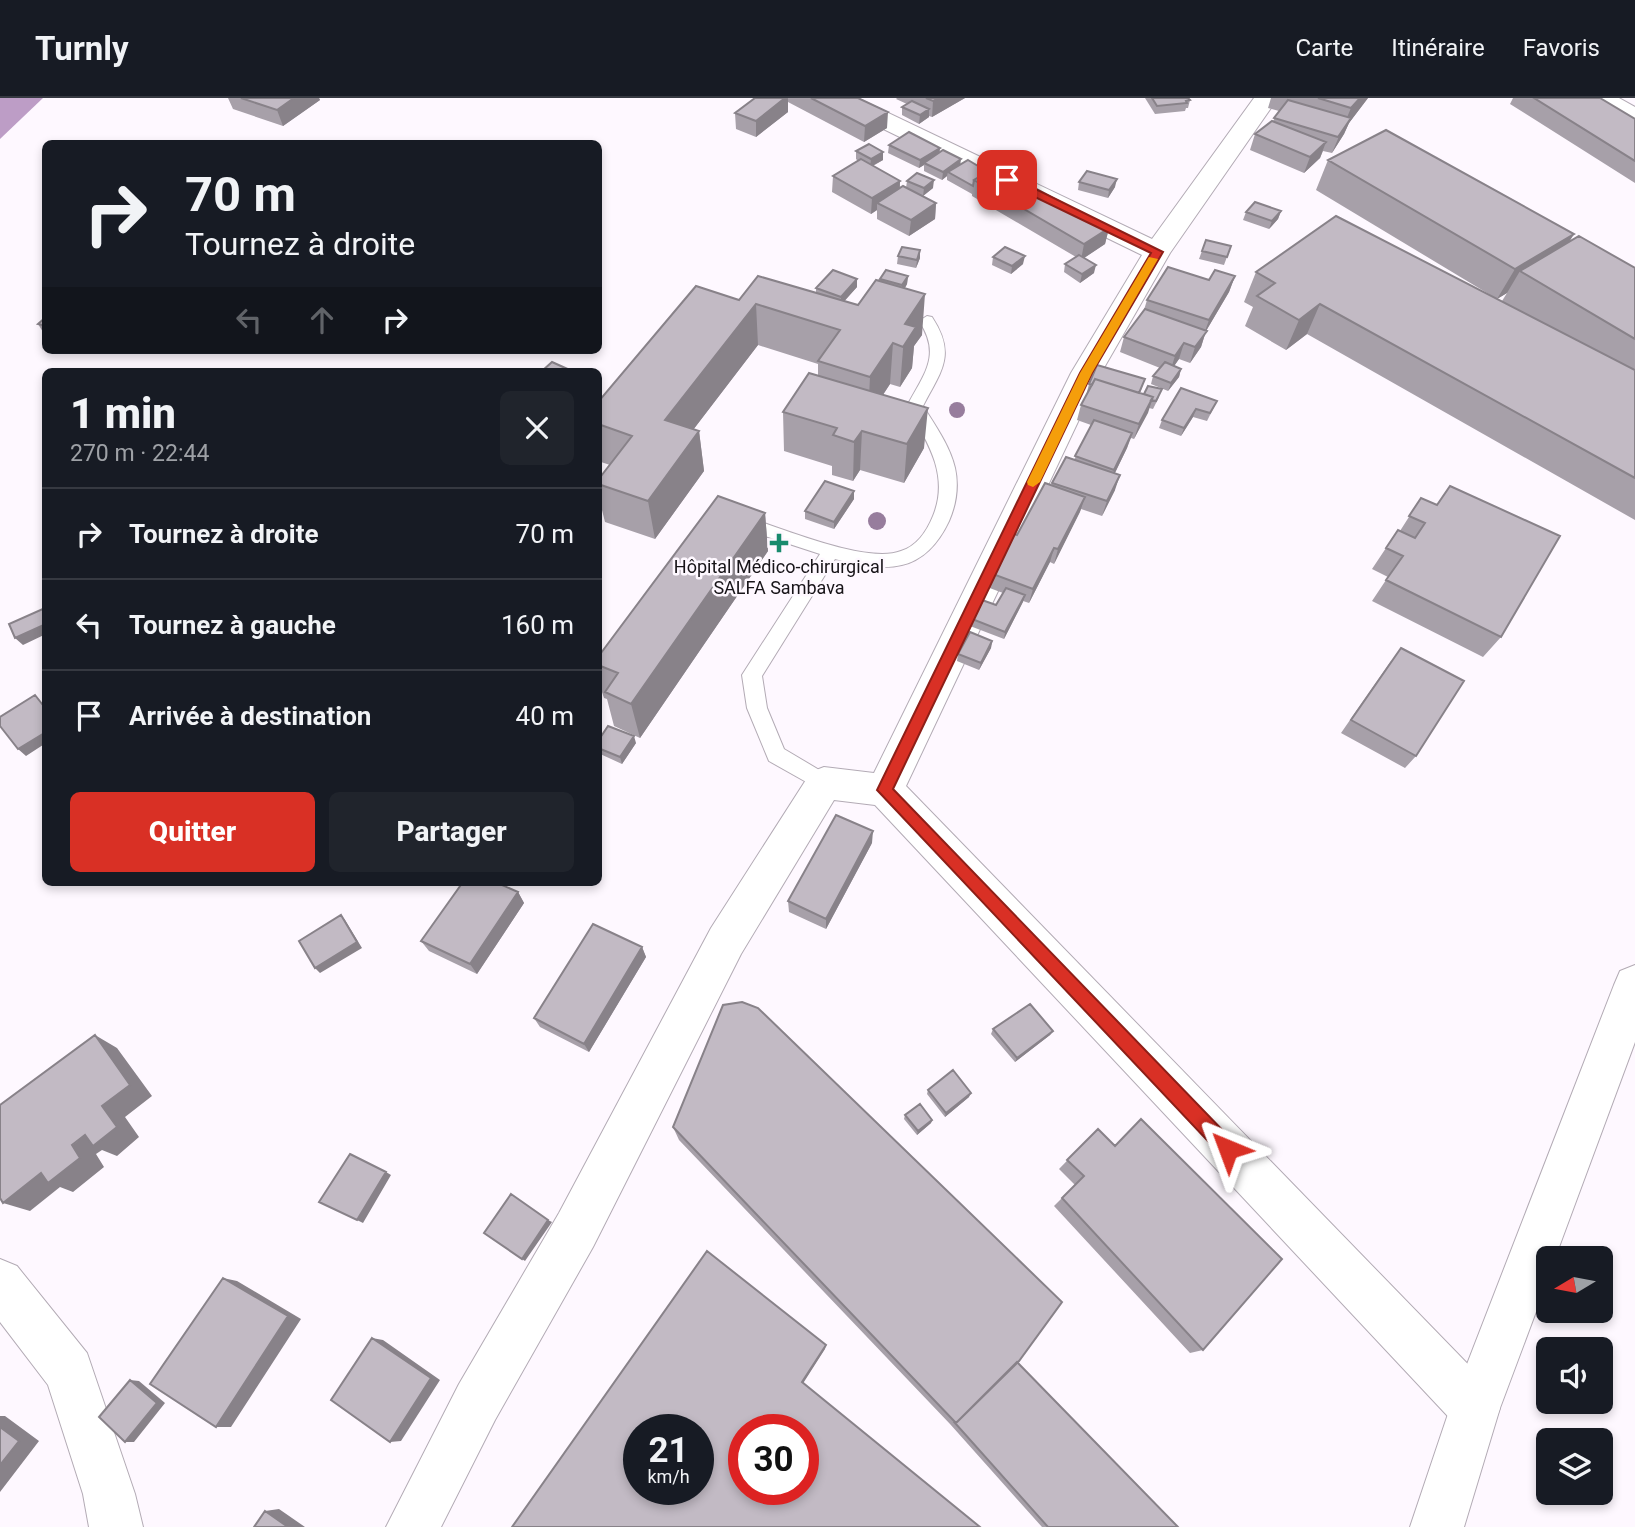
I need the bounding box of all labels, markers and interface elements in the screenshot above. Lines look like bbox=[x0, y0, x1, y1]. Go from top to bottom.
text: Turnly bbox=[35, 29, 129, 68]
text: Carte bbox=[1295, 34, 1353, 62]
text: Itinéraire bbox=[1391, 34, 1485, 62]
text: Favoris bbox=[1523, 34, 1600, 62]
pin bbox=[977, 150, 1037, 210]
icon: arrive bbox=[988, 161, 1026, 199]
text: 70 m bbox=[185, 166, 296, 223]
icon: right bbox=[70, 168, 161, 259]
text: Tournez à droite bbox=[185, 225, 415, 263]
icon: left bbox=[230, 301, 268, 339]
icon: ahead bbox=[303, 301, 341, 339]
icon: right bbox=[376, 301, 414, 339]
text: 1 min bbox=[70, 389, 176, 438]
button: close bbox=[500, 391, 574, 465]
text: 270 m · 22:44 bbox=[70, 440, 209, 467]
icon: right bbox=[70, 515, 108, 553]
text: Tournez à droite bbox=[129, 519, 319, 549]
text: 70 m bbox=[516, 519, 574, 549]
marker: Hôpital Médico-chirurgical SALFA Sambava bbox=[769, 533, 789, 553]
place label: Hôpital Médico-chirurgical SALFA Sambava bbox=[674, 556, 884, 598]
icon: left bbox=[70, 606, 108, 644]
text: Tournez à gauche bbox=[129, 610, 336, 640]
text: 160 m bbox=[501, 610, 574, 640]
icon: arrive bbox=[70, 697, 108, 735]
text: Arrivée à destination bbox=[129, 701, 371, 731]
text: 40 m bbox=[516, 701, 574, 731]
button: Quitter bbox=[70, 792, 315, 872]
button: Partager bbox=[329, 792, 574, 872]
position arrow bbox=[1191, 1112, 1265, 1186]
north arrow bbox=[1536, 1246, 1614, 1323]
map controls bbox=[1536, 1246, 1613, 1505]
button: sound bbox=[1536, 1337, 1613, 1414]
speed limit sign: 30 bbox=[728, 1414, 819, 1505]
button: layers bbox=[1536, 1428, 1613, 1505]
text: 21 bbox=[648, 1430, 689, 1471]
text: km/h bbox=[647, 1466, 690, 1487]

